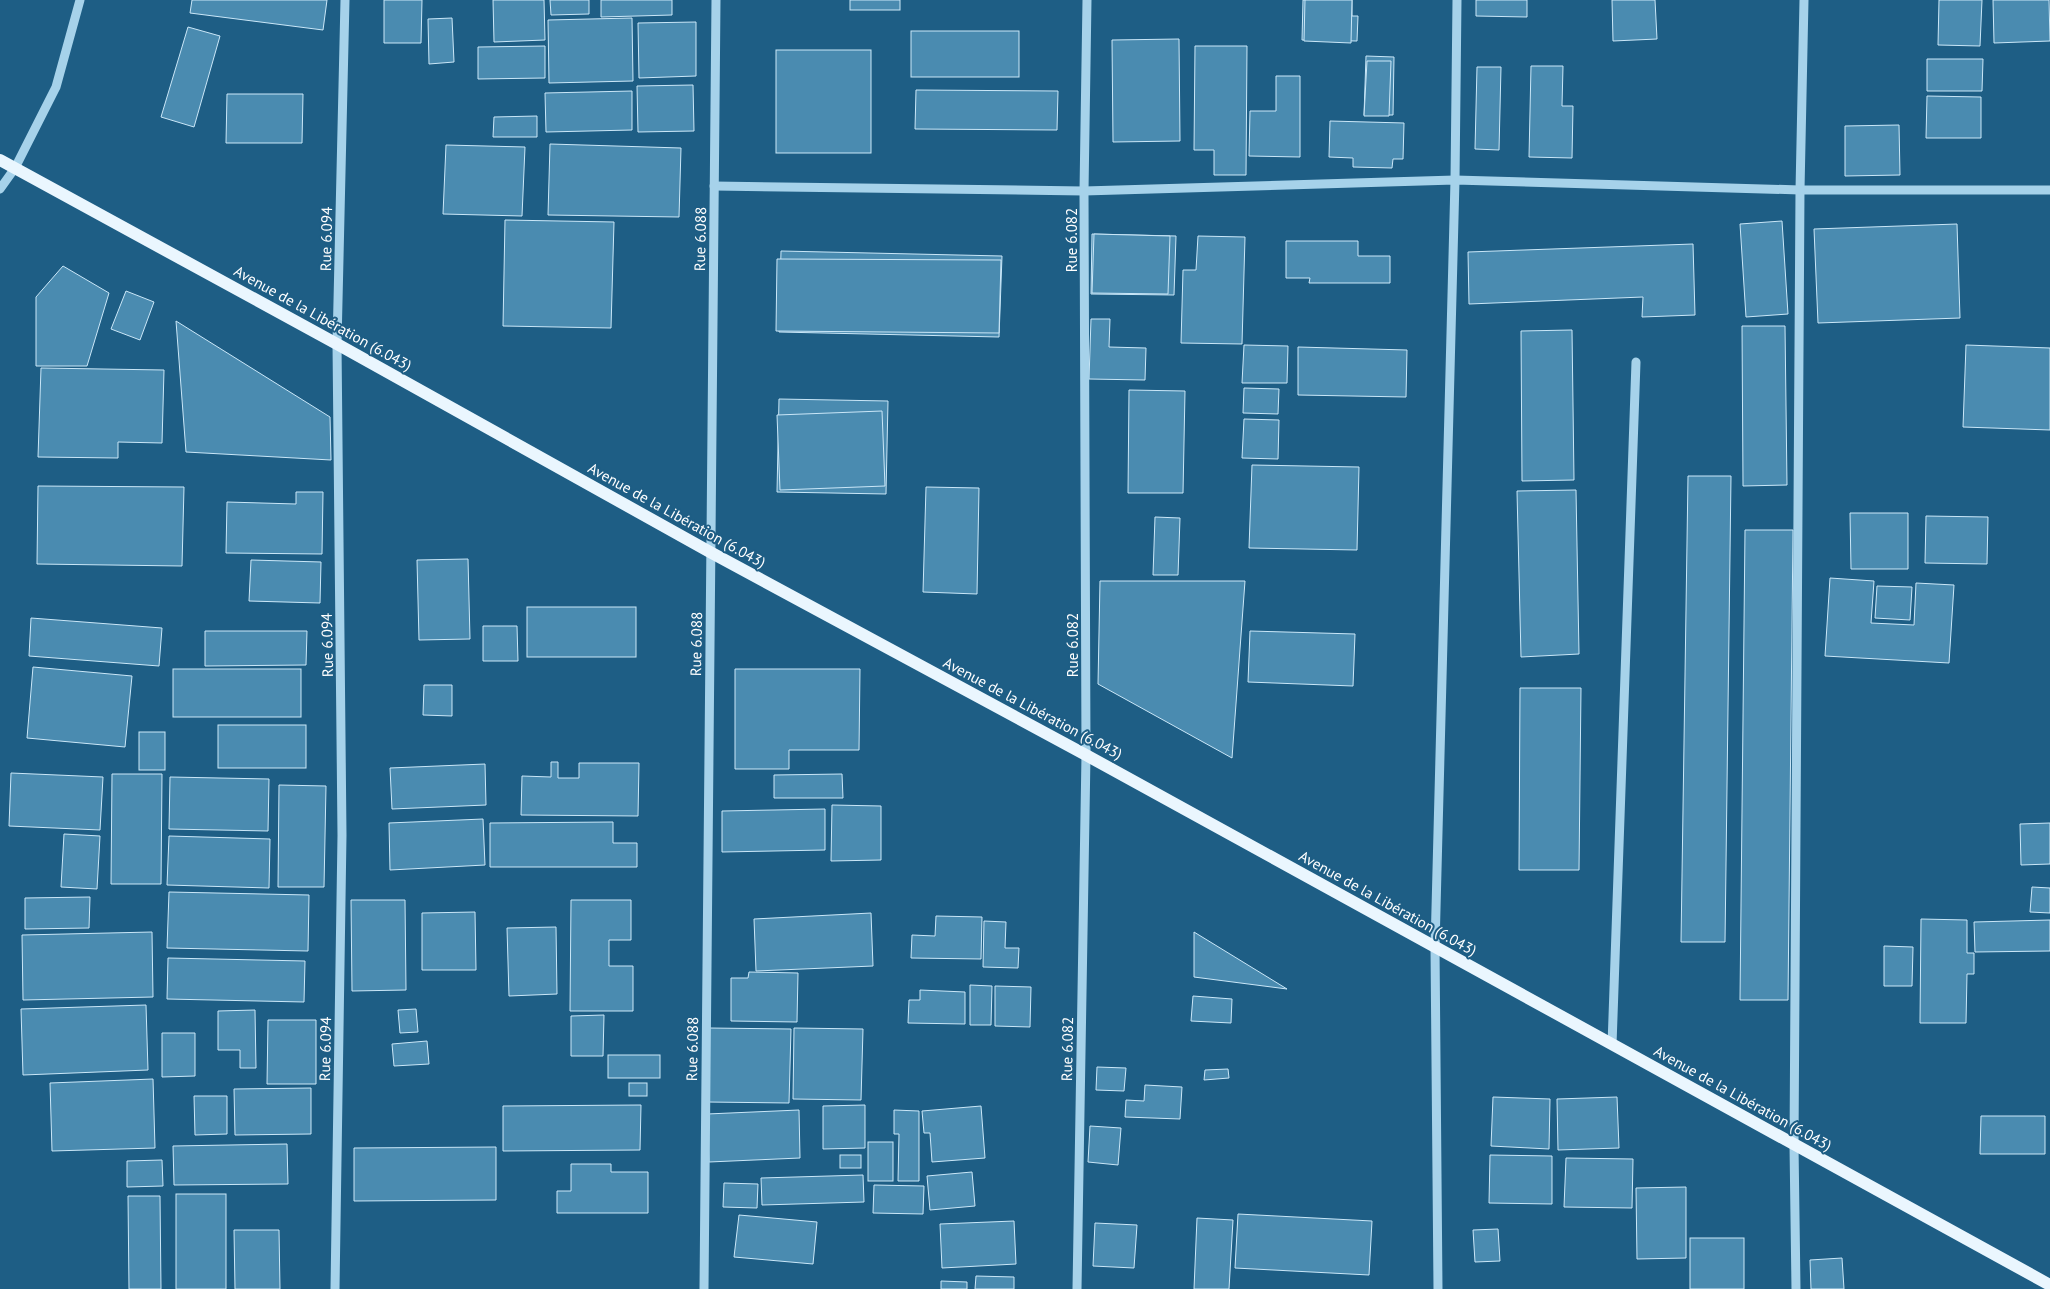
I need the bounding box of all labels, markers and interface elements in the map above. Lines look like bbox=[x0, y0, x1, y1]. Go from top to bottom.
street label: Rue 6.094 bbox=[316, 207, 336, 271]
street label: Rue 6.088 bbox=[690, 207, 710, 271]
street label: Rue 6.082 bbox=[1062, 208, 1081, 272]
street label: Avenue de la Libération (6.043) bbox=[231, 261, 415, 375]
street label: Avenue de la Libération (6.043) bbox=[585, 458, 769, 572]
street label: Rue 6.088 bbox=[686, 612, 706, 676]
street label: Rue 6.094 bbox=[317, 613, 337, 677]
street label: Rue 6.082 bbox=[1063, 613, 1082, 677]
street label: Avenue de la Libération (6.043) bbox=[940, 653, 1126, 763]
street label: Avenue de la Libération (6.043) bbox=[1296, 846, 1480, 960]
street label: Rue 6.094 bbox=[315, 1017, 335, 1081]
street label: Rue 6.088 bbox=[682, 1017, 702, 1081]
street label: Rue 6.082 bbox=[1057, 1017, 1077, 1081]
street label: Avenue de la Libération (6.043) bbox=[1651, 1041, 1835, 1155]

